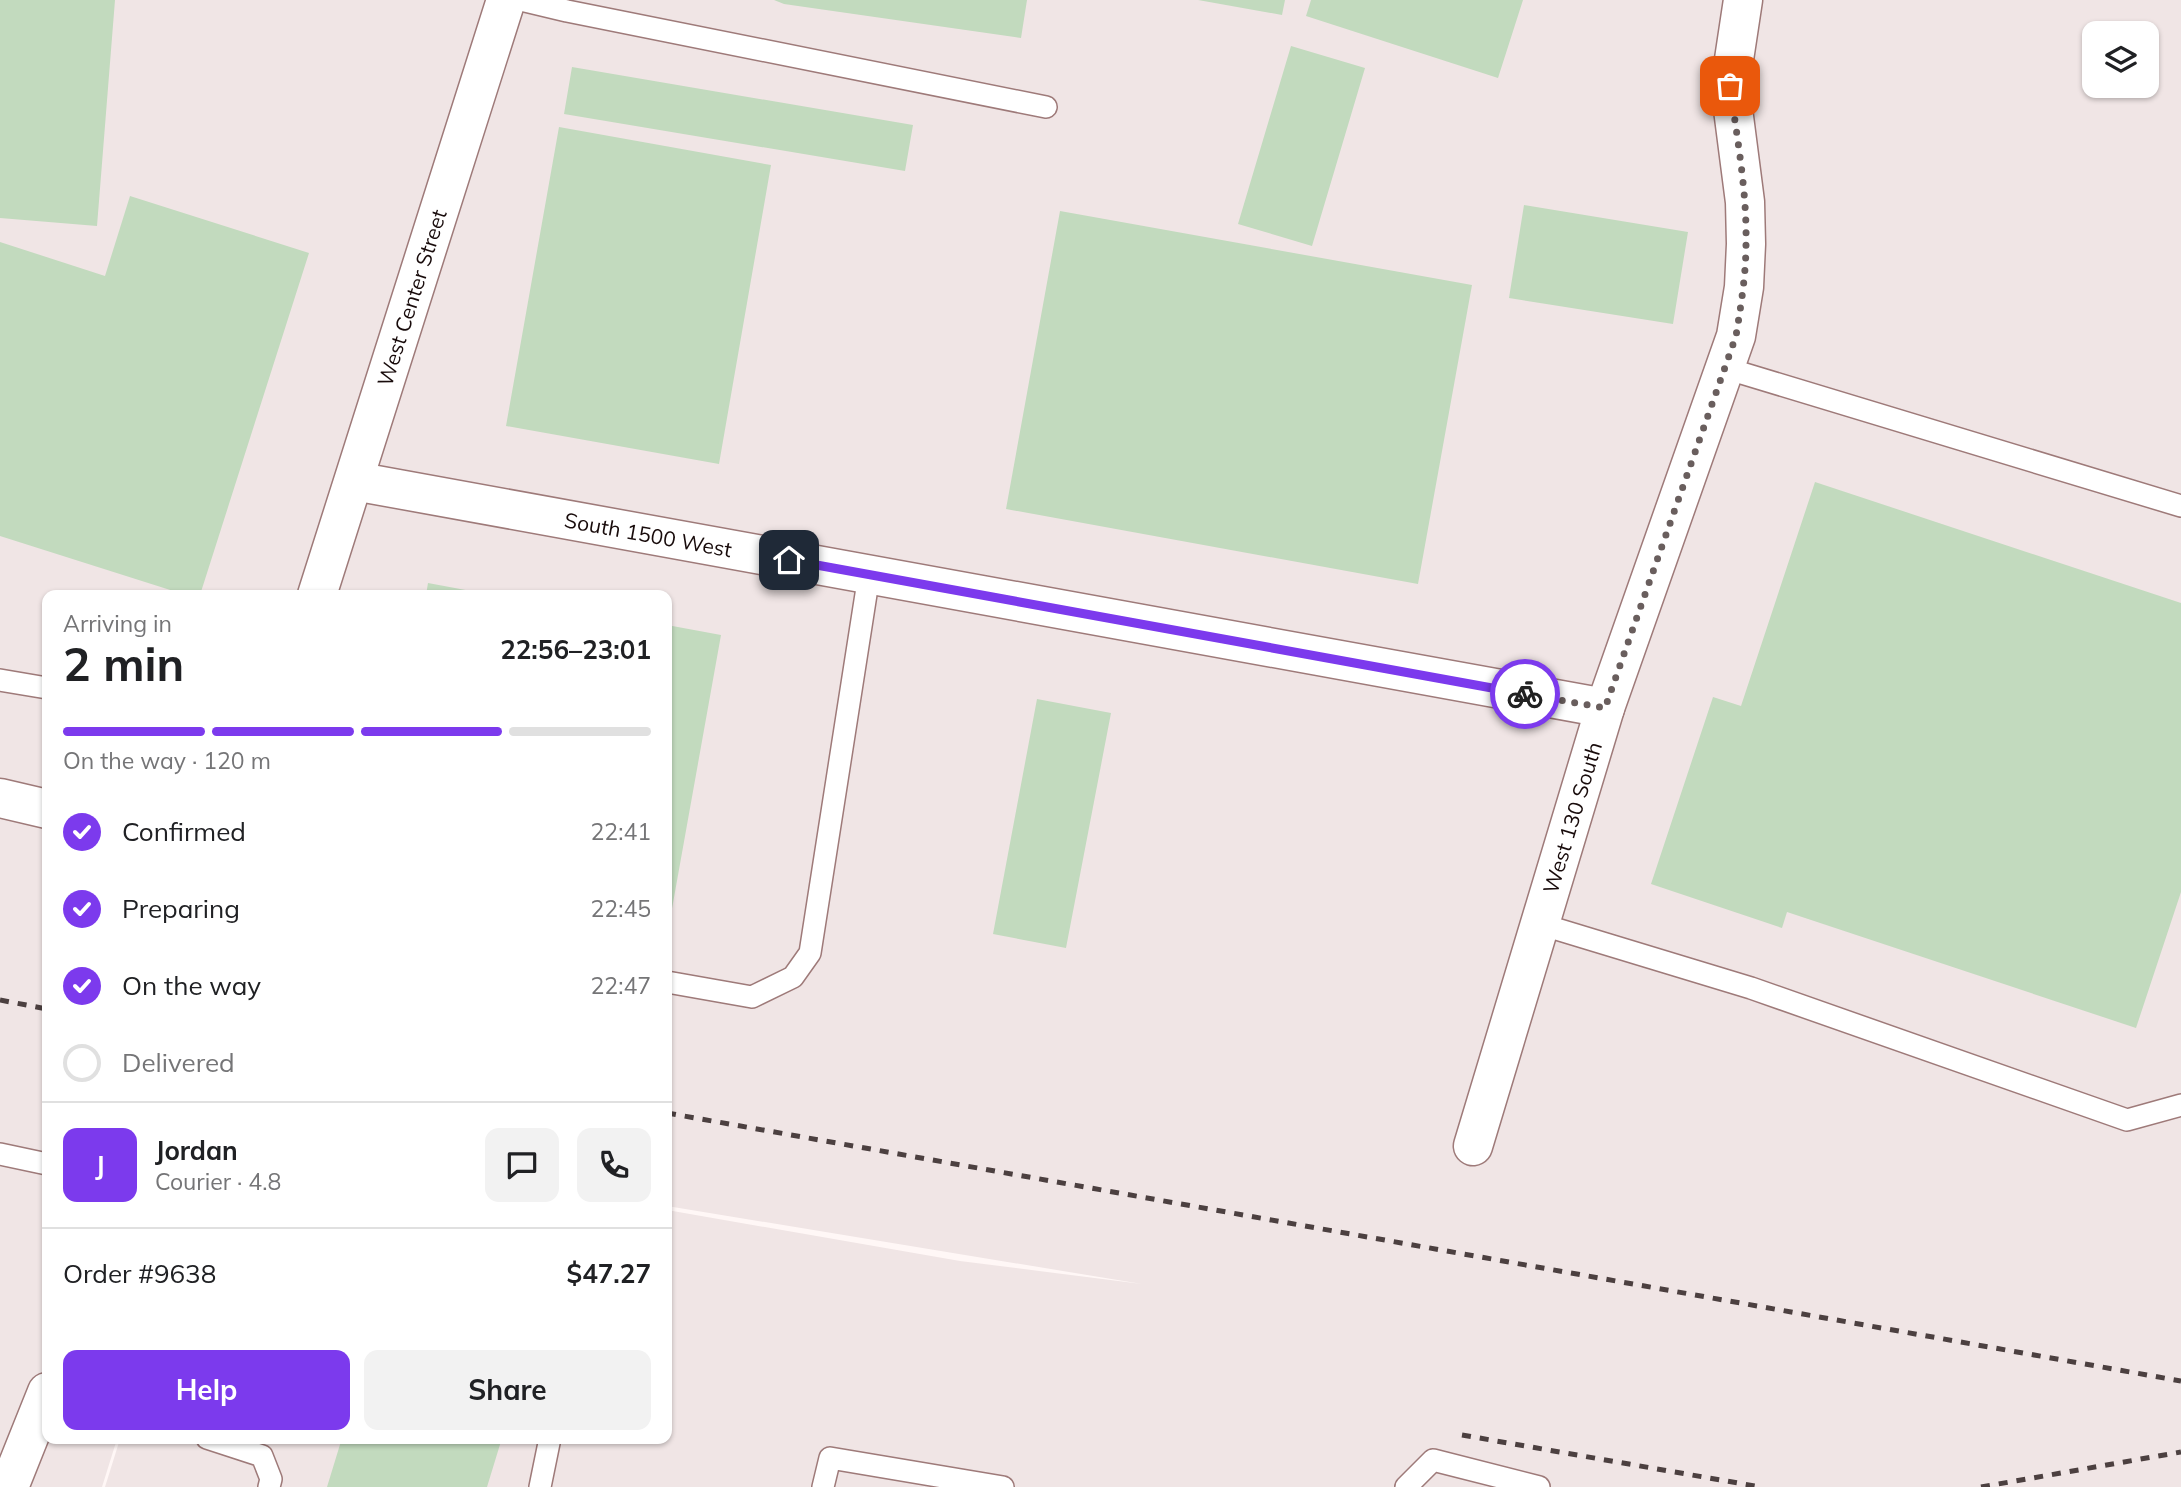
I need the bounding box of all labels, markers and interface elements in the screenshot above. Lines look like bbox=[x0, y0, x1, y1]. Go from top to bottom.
map controls bbox=[2082, 21, 2159, 98]
button: layers bbox=[2082, 21, 2159, 98]
pin bbox=[1700, 56, 1760, 116]
icon: bag bbox=[1711, 67, 1749, 105]
street label: West Center Street bbox=[371, 206, 452, 389]
street label: South 1500 West bbox=[562, 506, 734, 562]
pin bbox=[759, 530, 819, 590]
icon: home bbox=[770, 541, 808, 579]
text: Arriving in bbox=[63, 609, 172, 638]
text: 22:56–23:01 bbox=[500, 633, 651, 666]
text: 2 min bbox=[63, 635, 184, 693]
courier bbox=[1490, 659, 1560, 729]
icon: bike bbox=[1506, 675, 1544, 713]
street label: West 130 South bbox=[1537, 739, 1607, 896]
text: On the way · 120 m bbox=[63, 746, 271, 775]
icon: check bbox=[63, 813, 101, 851]
text: Confirmed bbox=[122, 815, 246, 848]
text: 22:41 bbox=[591, 817, 651, 846]
icon: check bbox=[63, 890, 101, 928]
text: Preparing bbox=[122, 892, 240, 925]
text: 22:45 bbox=[591, 894, 651, 923]
icon: check bbox=[63, 967, 101, 1005]
text: On the way bbox=[122, 969, 261, 1002]
text: 22:47 bbox=[591, 971, 651, 1000]
text: Delivered bbox=[122, 1046, 235, 1079]
button: chat bbox=[485, 1128, 559, 1202]
button: phone bbox=[577, 1128, 651, 1202]
text: Jordan bbox=[155, 1134, 238, 1167]
text: J bbox=[95, 1149, 105, 1182]
text: Courier · 4.8 bbox=[155, 1167, 281, 1196]
text: Order #9638 bbox=[63, 1257, 216, 1290]
text: $47.27 bbox=[567, 1257, 651, 1290]
button: Help bbox=[63, 1350, 350, 1430]
button: Share bbox=[364, 1350, 651, 1430]

